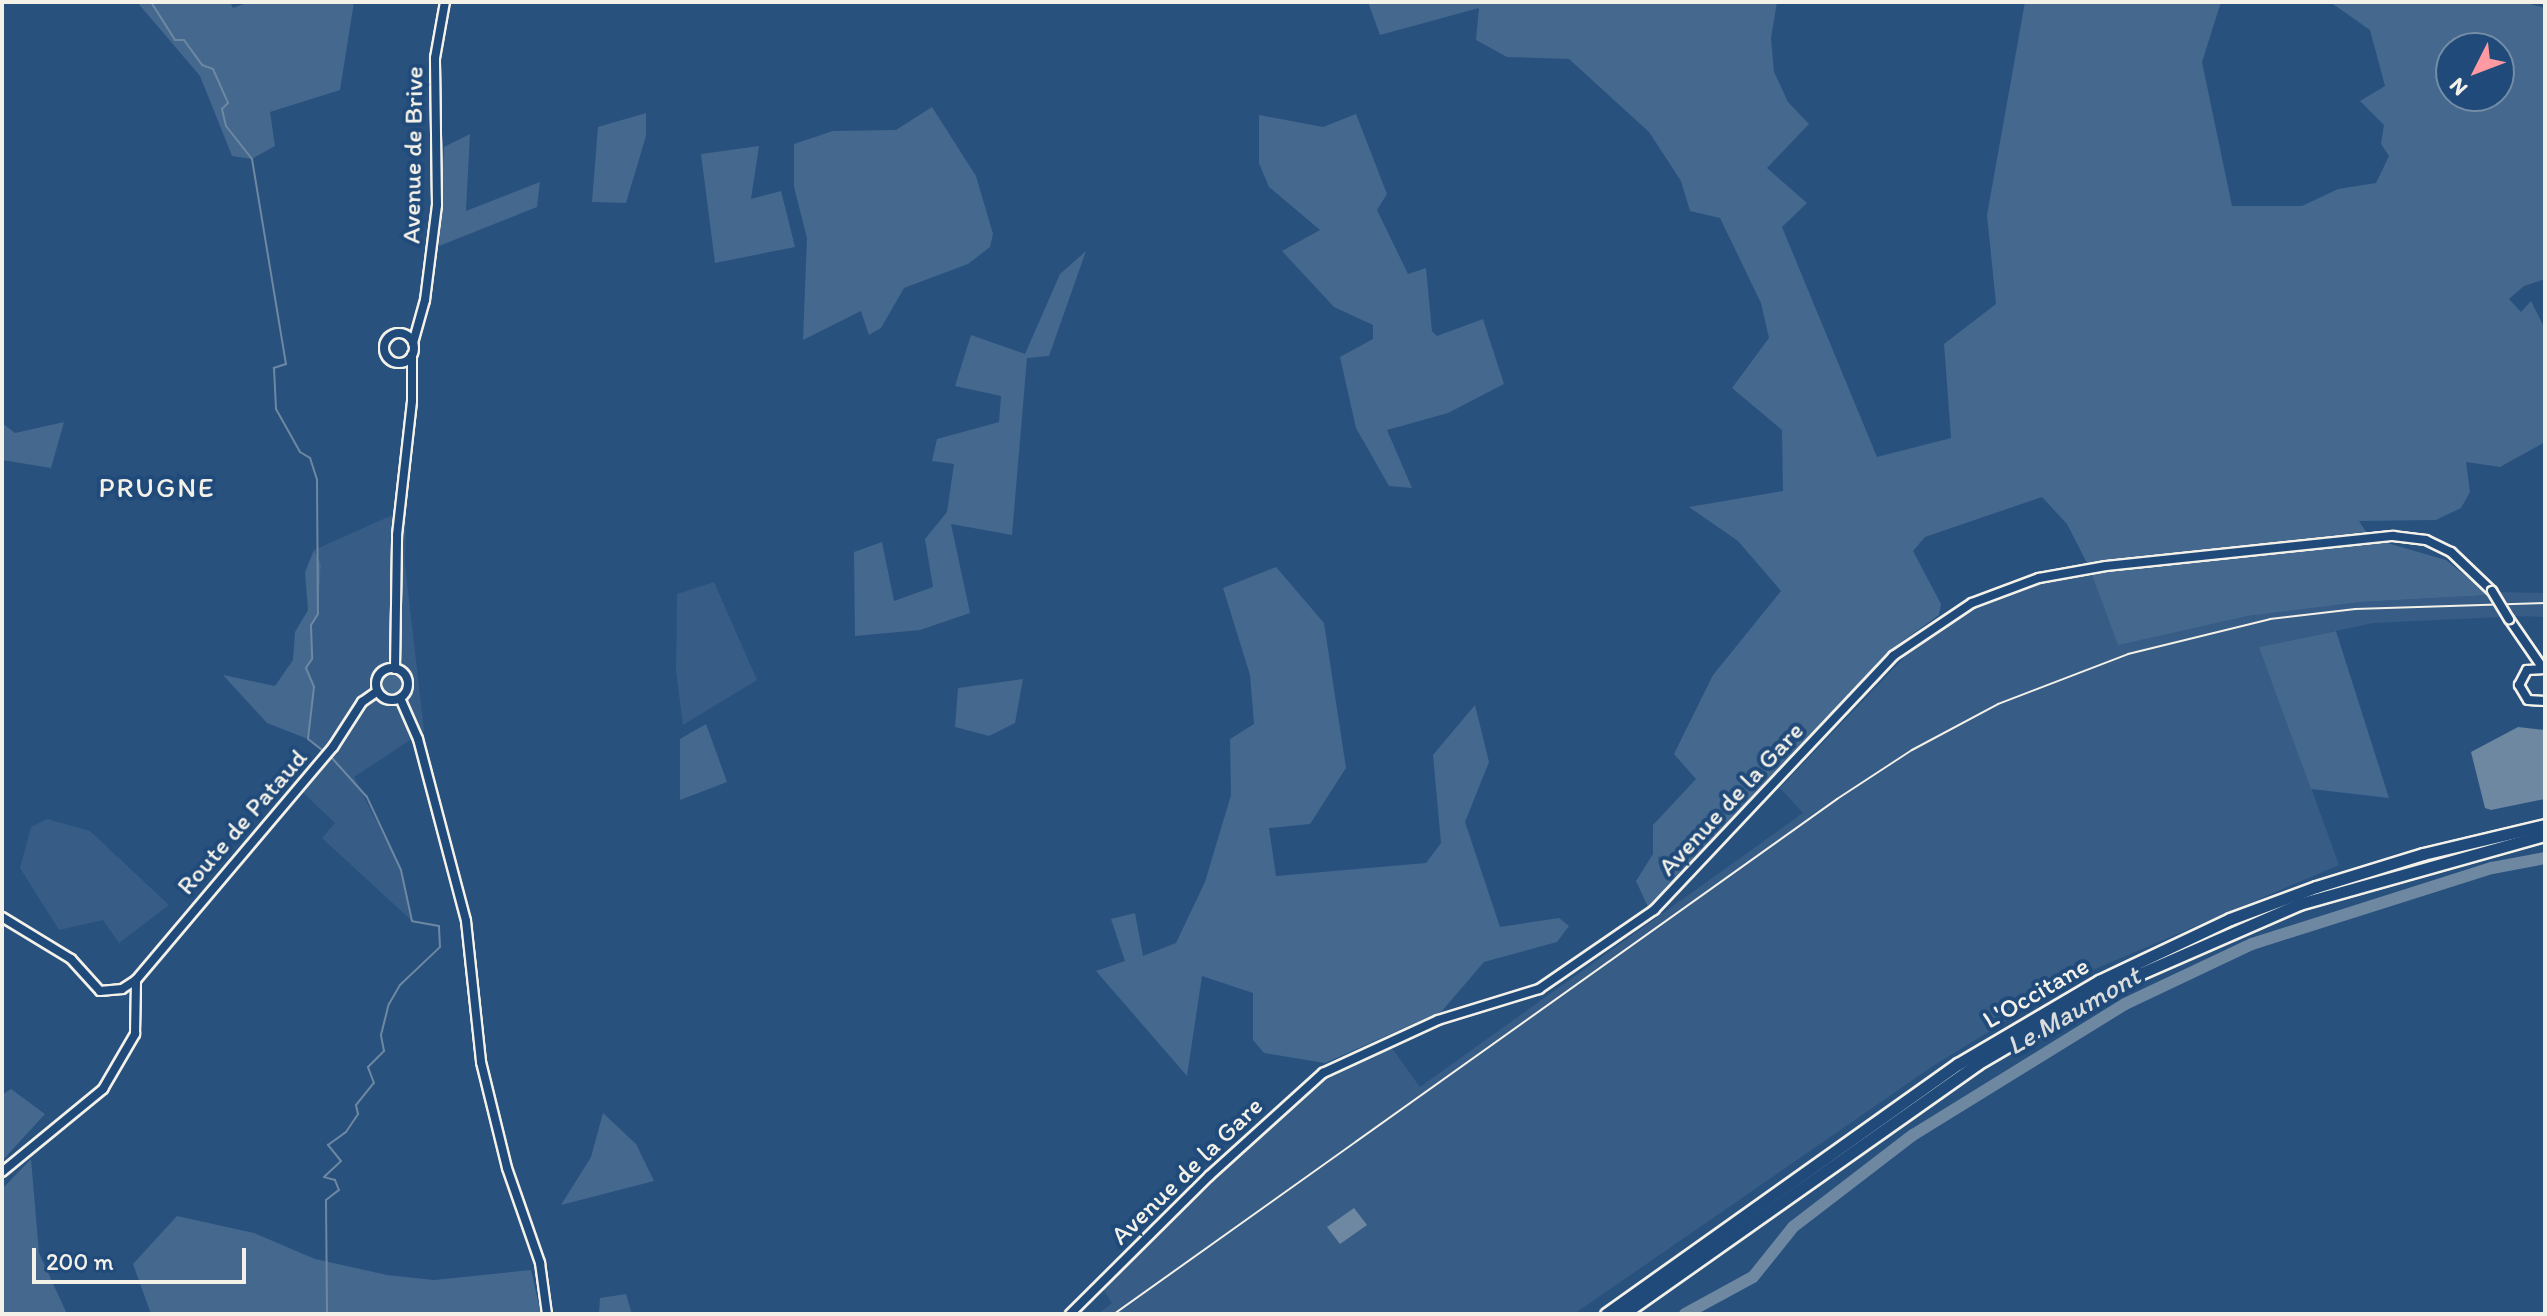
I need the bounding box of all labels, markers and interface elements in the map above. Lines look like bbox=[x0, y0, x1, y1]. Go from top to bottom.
north arrow bbox=[2435, 32, 2515, 112]
street label: Avenue de Brive bbox=[396, 66, 430, 244]
text: N bbox=[2443, 73, 2473, 102]
district label: PRUGNE bbox=[98, 470, 216, 504]
street label: Avenue de la Gare bbox=[1651, 715, 1811, 883]
street label: Route de Pataud bbox=[171, 743, 313, 901]
street label: L'Occitane bbox=[1977, 950, 2095, 1036]
water label: Le Maumont bbox=[2000, 958, 2146, 1062]
street label: Avenue de la Gare bbox=[1104, 1090, 1270, 1252]
scale bar bbox=[36, 1232, 250, 1282]
text: 200 m bbox=[46, 1247, 114, 1276]

